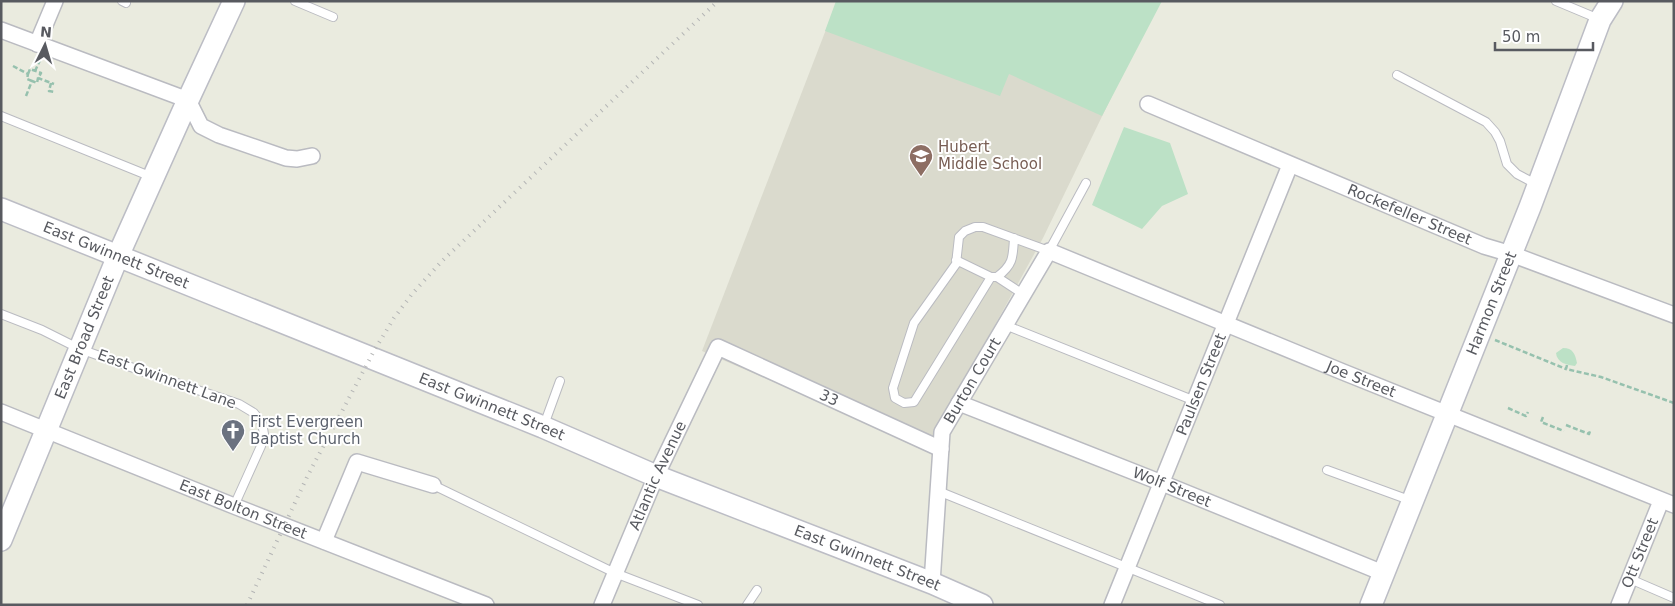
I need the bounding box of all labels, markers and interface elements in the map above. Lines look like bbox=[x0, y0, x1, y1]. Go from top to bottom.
north arrow bbox=[20, 20, 70, 70]
scale bar bbox=[1495, 20, 1592, 52]
text: N bbox=[40, 24, 53, 41]
text: 50 m bbox=[1502, 28, 1540, 46]
place label: Hubert Middle School bbox=[938, 138, 1042, 173]
school or university icon: Hubert Middle School bbox=[908, 143, 934, 177]
street label: Rockefeller Street bbox=[1345, 180, 1475, 249]
street label: East Gwinnett Street bbox=[40, 218, 192, 293]
street label: Harmon Street bbox=[1463, 249, 1520, 358]
street label: East Broad Street bbox=[51, 273, 118, 402]
street label: Paulsen Street bbox=[1173, 331, 1230, 438]
street label: Burton Court bbox=[940, 334, 1005, 427]
street label: East Gwinnett Lane bbox=[95, 346, 239, 412]
street label: Joe Street bbox=[1323, 357, 1399, 401]
street label: East Gwinnett Street bbox=[416, 369, 567, 444]
street label: 33 bbox=[817, 386, 841, 410]
place label: First Evergreen Baptist Church bbox=[250, 413, 363, 448]
church icon: First Evergreen Baptist Church bbox=[220, 418, 246, 452]
street label: Atlantic Avenue bbox=[625, 418, 690, 533]
street label: Wolf Street bbox=[1130, 463, 1214, 511]
street label: East Bolton Street bbox=[177, 476, 310, 543]
street label: Ott Street bbox=[1618, 515, 1662, 591]
street label: East Gwinnett Street bbox=[791, 521, 943, 595]

